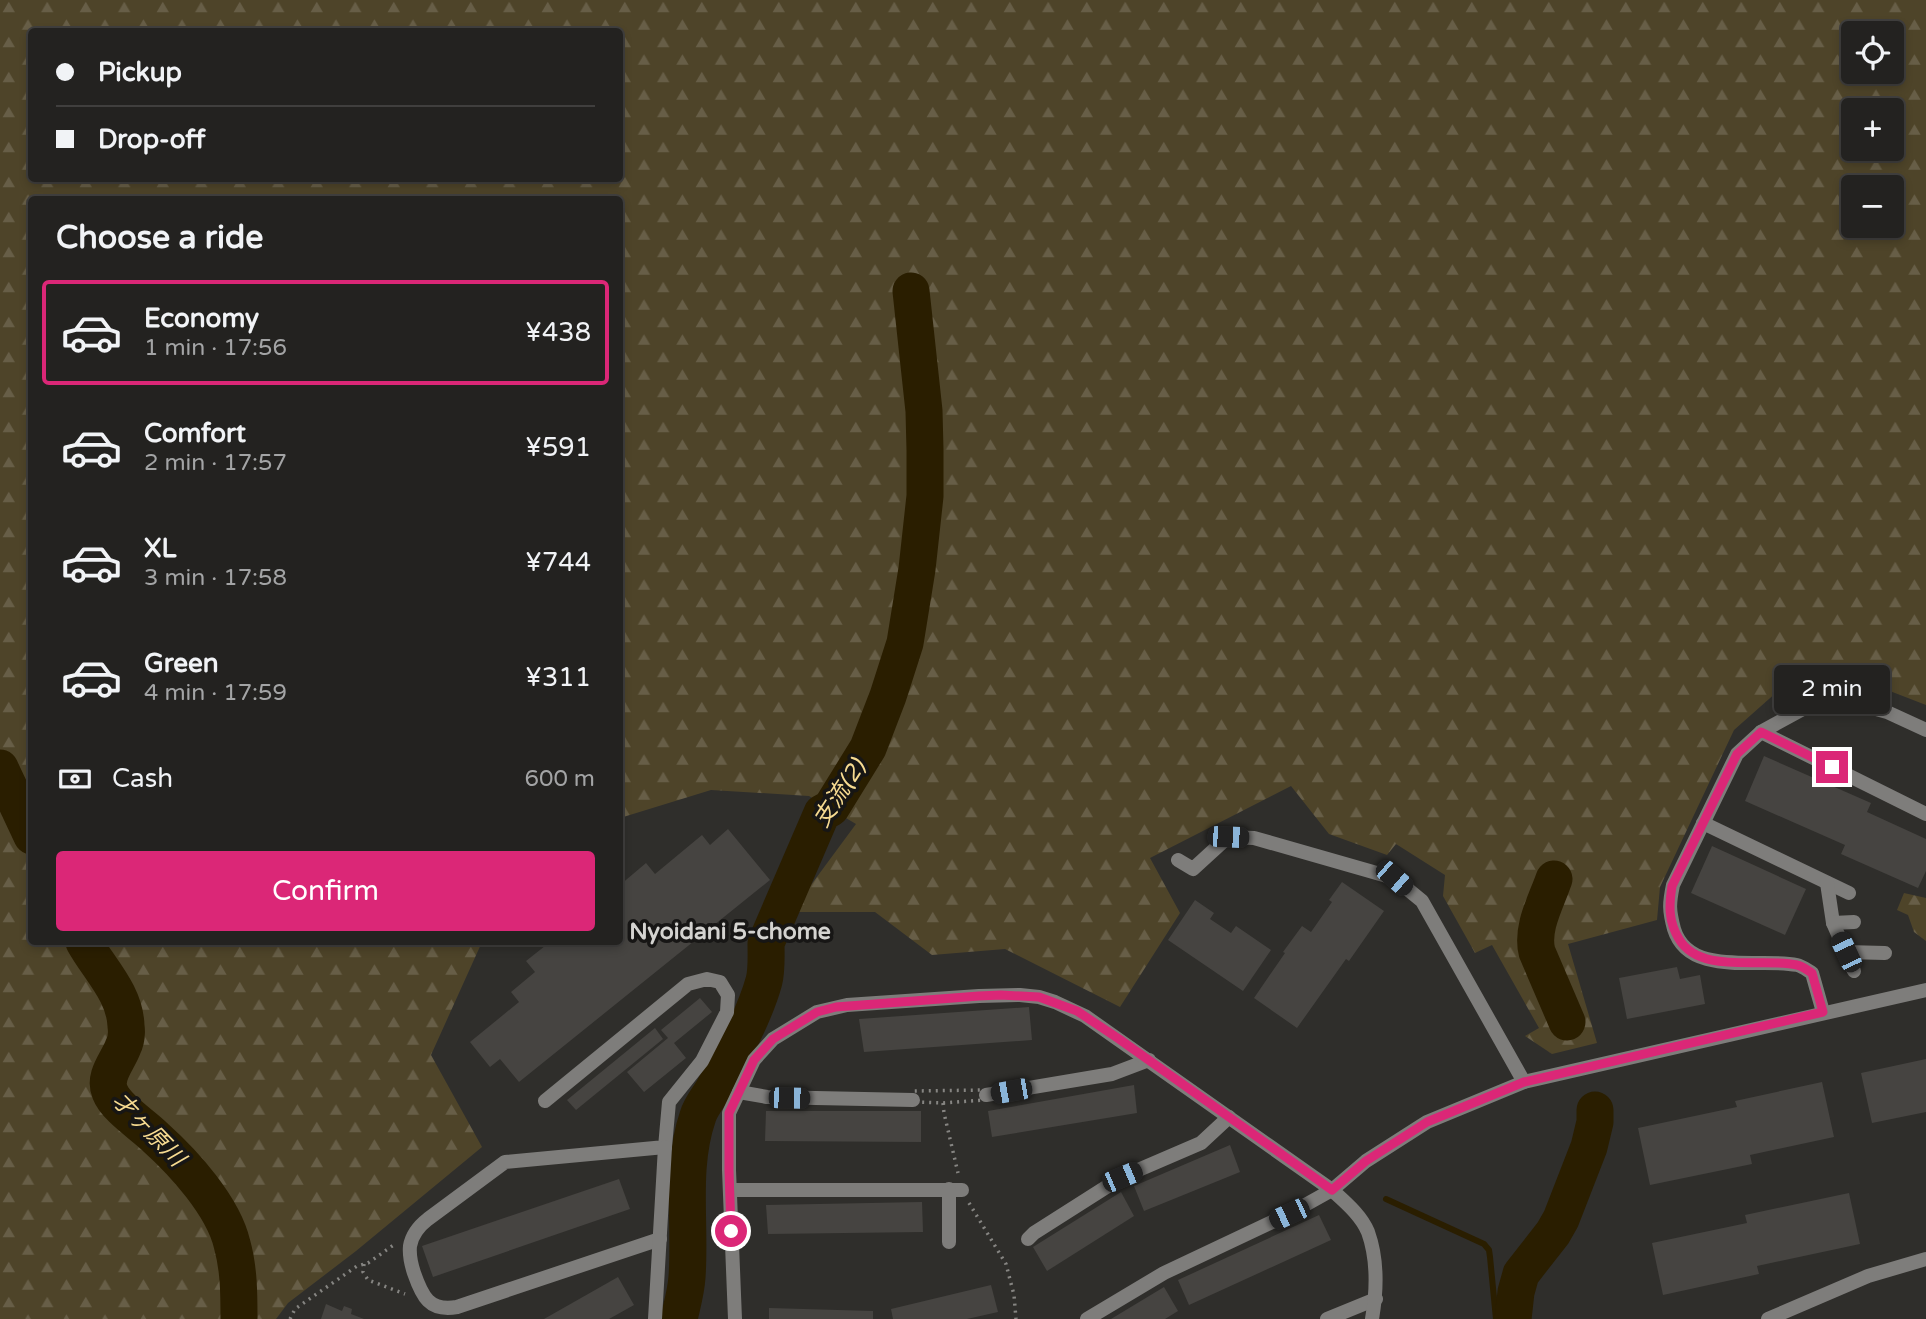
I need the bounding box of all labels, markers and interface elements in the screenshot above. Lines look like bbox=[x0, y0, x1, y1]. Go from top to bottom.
map controls bbox=[1841, 21, 1904, 238]
button: locate bbox=[1841, 21, 1904, 84]
text: Pickup bbox=[98, 57, 182, 88]
button: + bbox=[1841, 98, 1904, 161]
text: Drop-off bbox=[98, 124, 205, 155]
button: − bbox=[1841, 175, 1904, 238]
text: Choose a ride bbox=[56, 219, 263, 257]
icon: car bbox=[60, 301, 123, 364]
text: Economy bbox=[144, 303, 259, 334]
text: ¥438 bbox=[525, 317, 591, 348]
text: 1 min · 17:56 bbox=[144, 334, 287, 362]
icon: car bbox=[60, 416, 123, 479]
text: Comfort bbox=[144, 418, 246, 449]
text: ¥591 bbox=[525, 432, 591, 463]
text: 2 min · 17:57 bbox=[144, 449, 287, 477]
icon: car bbox=[60, 531, 123, 594]
text: XL bbox=[144, 533, 176, 564]
text: ¥744 bbox=[525, 547, 591, 578]
text: 3 min · 17:58 bbox=[144, 564, 287, 592]
icon: car bbox=[60, 646, 123, 709]
text: Green bbox=[144, 648, 219, 679]
text: ¥311 bbox=[525, 662, 591, 693]
callout: 2 min bbox=[1774, 666, 1890, 714]
text: 2 min bbox=[1801, 675, 1863, 703]
text: 4 min · 17:59 bbox=[144, 679, 287, 707]
route end bbox=[1816, 751, 1848, 783]
water label: 支流(2) bbox=[808, 753, 873, 833]
icon: cash bbox=[56, 760, 94, 798]
text: Cash bbox=[112, 763, 173, 794]
text: 600 m bbox=[525, 765, 595, 793]
car bbox=[1207, 826, 1250, 848]
button: Confirm bbox=[56, 851, 595, 931]
car bbox=[1372, 856, 1417, 900]
district label: Nyoidani 5-chome bbox=[629, 918, 831, 946]
car bbox=[1828, 929, 1865, 975]
car bbox=[989, 1077, 1034, 1105]
water label: 才ヶ原川 bbox=[106, 1087, 192, 1175]
car bbox=[768, 1087, 811, 1109]
car bbox=[1099, 1159, 1146, 1195]
car bbox=[1266, 1196, 1313, 1232]
route start bbox=[715, 1215, 747, 1247]

